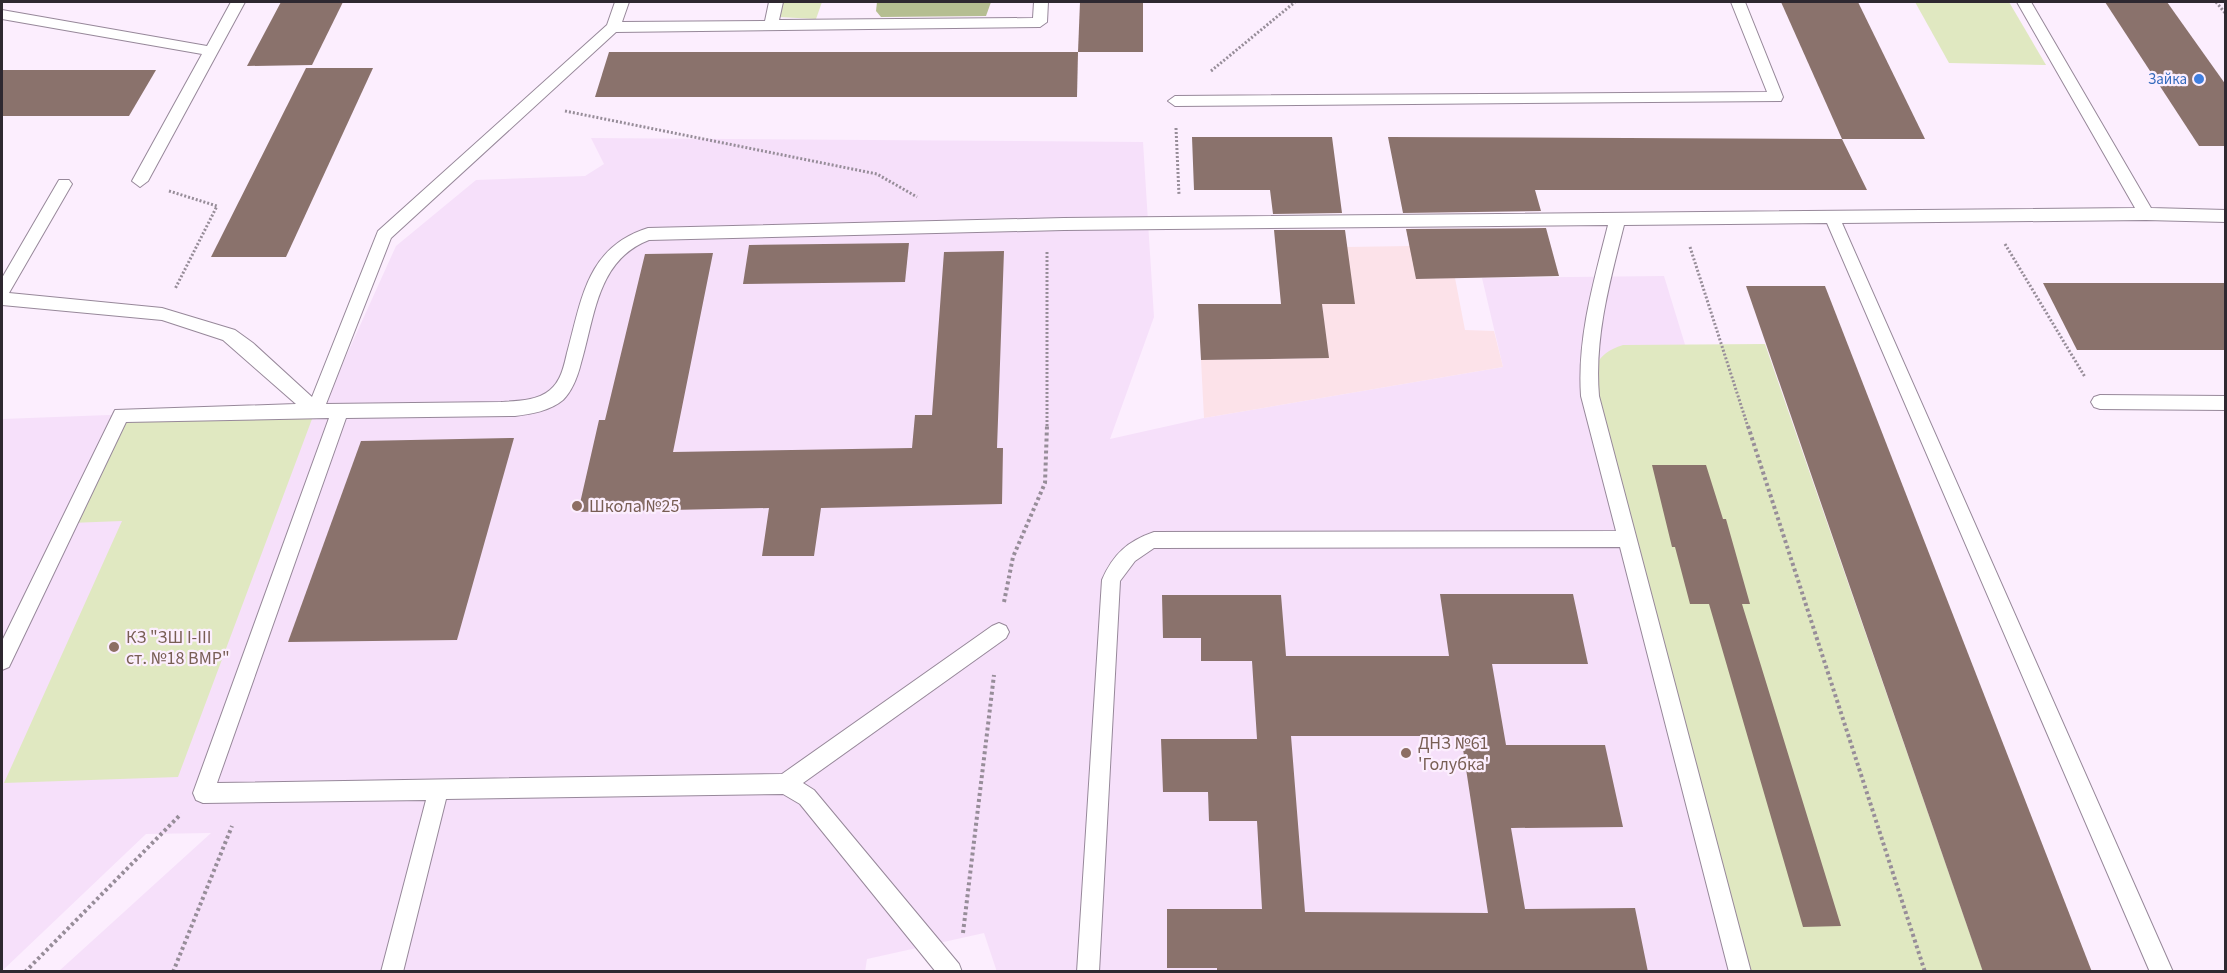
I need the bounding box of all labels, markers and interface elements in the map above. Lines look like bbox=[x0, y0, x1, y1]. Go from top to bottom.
place label: Зайка bbox=[2148, 69, 2187, 90]
marker: Зайка bbox=[2192, 72, 2206, 86]
place label: Школа №25 bbox=[589, 494, 679, 519]
marker: Школа №25 bbox=[570, 499, 584, 513]
place label: КЗ "ЗШ І-ІІІ ст. №18 ВМР" bbox=[126, 625, 230, 671]
marker: КЗ "ЗШ І-ІІІ ст. №18 ВМР" bbox=[107, 640, 121, 654]
place label: ДНЗ №61 'Голубка' bbox=[1418, 731, 1489, 777]
marker: ДНЗ №61 'Голубка' bbox=[1399, 746, 1413, 760]

